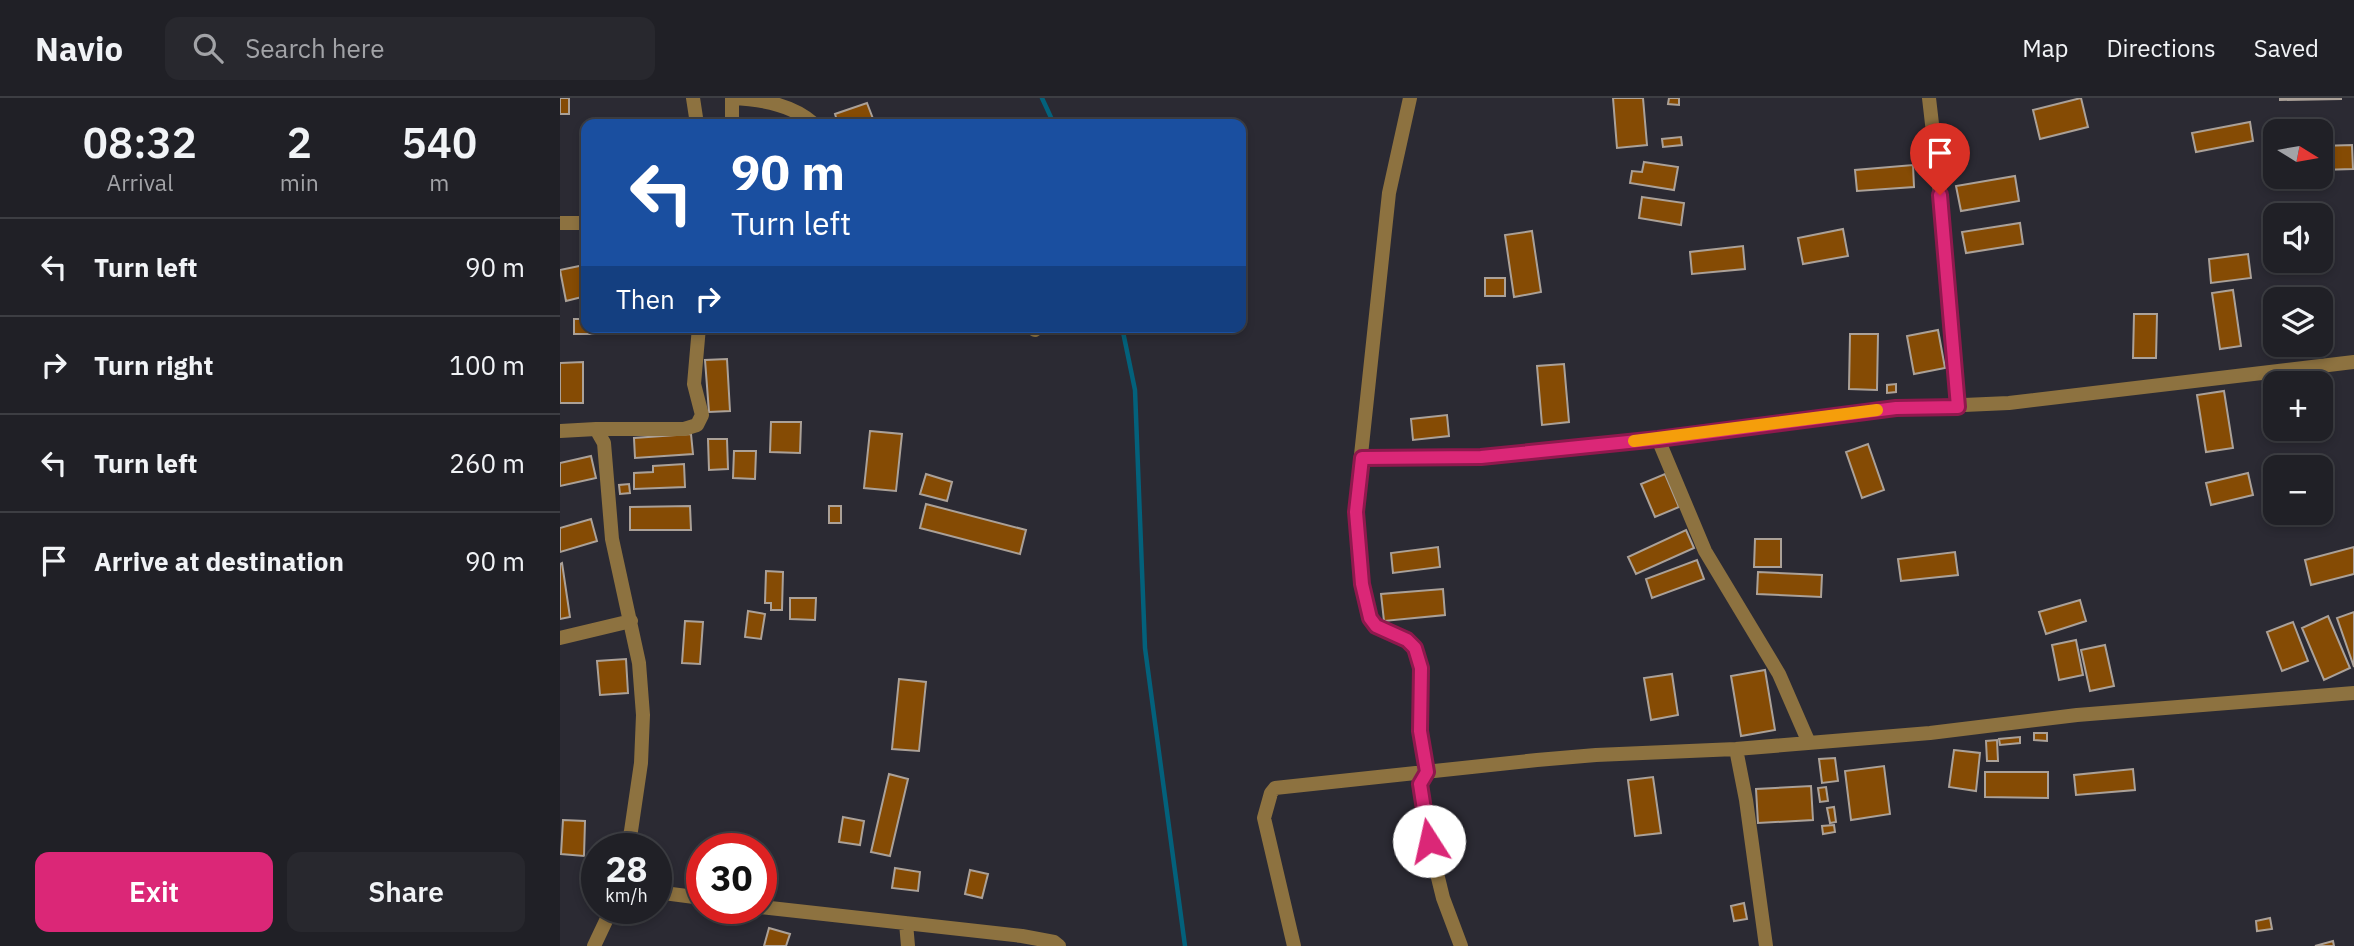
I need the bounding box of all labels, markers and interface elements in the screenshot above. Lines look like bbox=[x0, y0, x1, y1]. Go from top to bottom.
search box bbox=[165, 17, 655, 80]
text: Navio bbox=[35, 27, 123, 70]
icon: search bbox=[189, 29, 227, 67]
text: Search here bbox=[245, 31, 385, 65]
text: Map bbox=[2022, 32, 2068, 64]
text: Directions bbox=[2106, 32, 2216, 64]
text: Saved bbox=[2254, 32, 2319, 64]
text: 08:32 bbox=[83, 115, 197, 170]
text: 2 bbox=[287, 115, 312, 170]
text: 540 bbox=[402, 115, 477, 170]
north arrow bbox=[2263, 119, 2333, 189]
map controls bbox=[2263, 119, 2333, 525]
pin bbox=[1910, 123, 1970, 195]
icon: arrive bbox=[1921, 134, 1959, 172]
text: 90 m bbox=[731, 140, 845, 203]
icon: left bbox=[616, 147, 707, 238]
text: Arrival bbox=[106, 167, 173, 197]
text: min bbox=[280, 167, 319, 197]
text: m bbox=[429, 167, 449, 197]
text: Turn left bbox=[731, 202, 851, 244]
button: sound bbox=[2263, 203, 2333, 273]
icon: left bbox=[35, 248, 73, 286]
text: Turn left bbox=[94, 250, 197, 284]
text: 90 m bbox=[465, 250, 525, 284]
icon: right bbox=[689, 280, 727, 318]
text: Then bbox=[616, 282, 675, 316]
button: layers bbox=[2263, 287, 2333, 357]
icon: right bbox=[35, 346, 73, 384]
text: Turn right bbox=[94, 348, 213, 382]
text: 100 m bbox=[449, 348, 525, 382]
button: + bbox=[2263, 371, 2333, 441]
icon: left bbox=[35, 444, 73, 482]
text: Turn left bbox=[94, 446, 197, 480]
text: 260 m bbox=[449, 446, 525, 480]
button: − bbox=[2263, 455, 2333, 525]
icon: arrive bbox=[35, 542, 73, 580]
text: Arrive at destination bbox=[94, 544, 344, 578]
text: 90 m bbox=[465, 544, 525, 578]
position arrow bbox=[1392, 804, 1466, 878]
speed limit sign: 30 bbox=[686, 833, 777, 924]
text: 28 bbox=[605, 846, 648, 892]
button: Exit bbox=[35, 852, 273, 932]
button: Share bbox=[287, 852, 525, 932]
text: km/h bbox=[605, 884, 648, 907]

